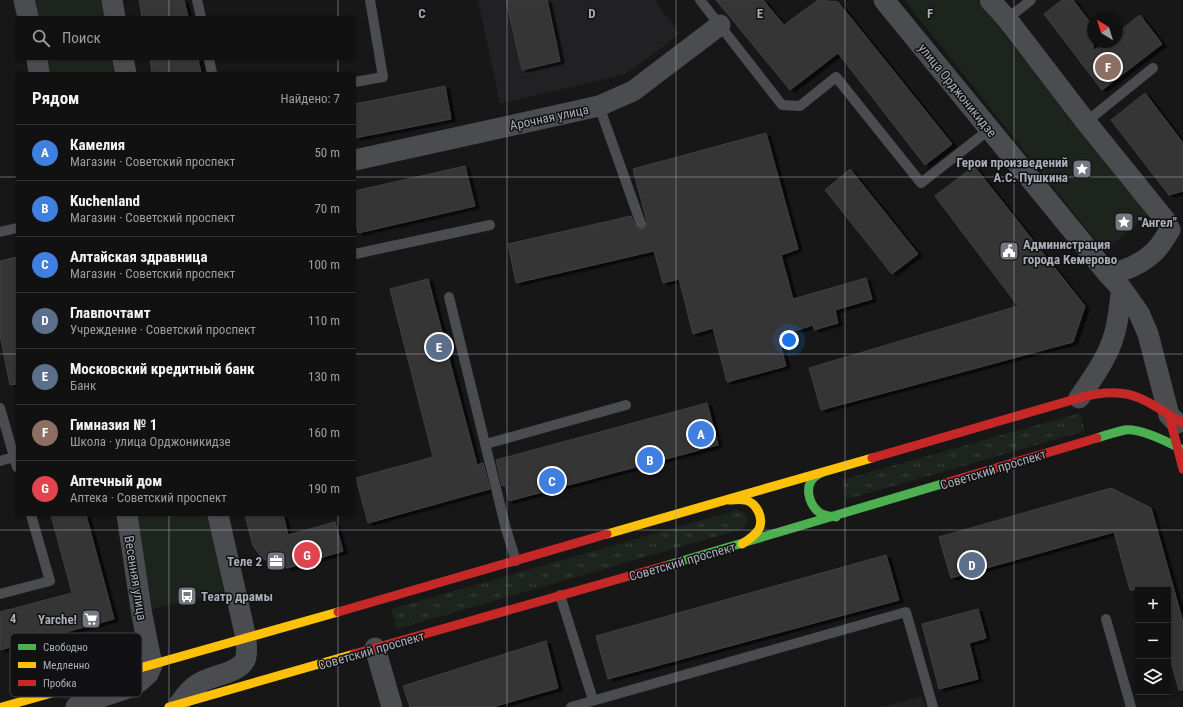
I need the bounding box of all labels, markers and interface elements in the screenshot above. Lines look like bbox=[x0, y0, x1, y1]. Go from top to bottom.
text: C bbox=[418, 6, 426, 21]
text: D bbox=[588, 6, 596, 21]
text: E bbox=[757, 6, 764, 21]
text: F bbox=[927, 6, 933, 21]
north arrow bbox=[1087, 12, 1123, 48]
search box bbox=[16, 16, 356, 60]
icon: search bbox=[30, 27, 52, 49]
text: Поиск bbox=[62, 29, 101, 47]
street label: улица Орджоникидзе bbox=[915, 41, 1000, 140]
pin: F bbox=[1095, 52, 1121, 82]
text: Рядом bbox=[32, 88, 79, 108]
text: Найдено: 7 bbox=[280, 91, 340, 106]
street label: Арочная улица bbox=[508, 102, 590, 133]
text: Камелия bbox=[70, 136, 125, 154]
text: A bbox=[41, 145, 49, 160]
text: 50 m bbox=[314, 145, 340, 160]
text: Магазин · Советский проспект bbox=[70, 154, 235, 169]
place label: Герои произведений А.С. Пушкина bbox=[957, 155, 1068, 185]
place icon: Герои произведений А.С. Пушкина bbox=[1071, 158, 1093, 180]
text: Kuchenland bbox=[70, 192, 140, 210]
text: B bbox=[41, 201, 49, 216]
text: 70 m bbox=[314, 201, 340, 216]
text: Магазин · Советский проспект bbox=[70, 210, 235, 225]
place icon: "Ангел" bbox=[1113, 211, 1135, 233]
place label: "Ангел" bbox=[1138, 215, 1177, 230]
place label: Администрация города Кемерово bbox=[1023, 237, 1118, 267]
public building icon: Администрация города Кемерово bbox=[998, 240, 1020, 262]
text: Алтайская здравница bbox=[70, 248, 208, 266]
text: C bbox=[41, 257, 49, 272]
text: 100 m bbox=[308, 257, 340, 272]
text: Магазин · Советский проспект bbox=[70, 266, 235, 281]
text: Главпочтамт bbox=[70, 304, 150, 322]
text: D bbox=[41, 313, 49, 328]
text: 110 m bbox=[308, 313, 340, 328]
text: Учреждение · Советский проспект bbox=[70, 322, 256, 337]
your location bbox=[779, 330, 799, 350]
pin: E bbox=[426, 332, 452, 362]
text: Московский кредитный банк bbox=[70, 360, 255, 378]
text: E bbox=[42, 369, 48, 384]
text: 130 m bbox=[308, 369, 340, 384]
text: Банк bbox=[70, 378, 96, 393]
text: Гимназия № 1 bbox=[70, 416, 157, 434]
pin: A bbox=[688, 419, 714, 449]
text: F bbox=[42, 425, 48, 440]
text: 160 m bbox=[308, 425, 340, 440]
text: Школа · улица Орджоникидзе bbox=[70, 434, 231, 449]
pin: B bbox=[637, 445, 663, 475]
street label: Советский проспект bbox=[938, 446, 1048, 493]
pin: C bbox=[539, 466, 565, 496]
text: Аптечный дом bbox=[70, 472, 162, 490]
text: G bbox=[41, 481, 49, 496]
text: 190 m bbox=[308, 481, 340, 496]
text: Аптека · Советский проспект bbox=[70, 490, 227, 505]
street label: Весенняя улица bbox=[121, 535, 150, 621]
street label: Советский проспект bbox=[627, 539, 738, 584]
pin: G bbox=[294, 540, 320, 570]
office icon: Теле 2 bbox=[265, 550, 287, 572]
pin: D bbox=[959, 550, 985, 580]
place label: Теле 2 bbox=[227, 554, 262, 569]
bus stop icon: Театр драмы bbox=[176, 585, 198, 607]
map controls bbox=[1135, 587, 1171, 695]
button: + bbox=[1135, 587, 1171, 623]
place label: Театр драмы bbox=[201, 589, 273, 604]
supermarket icon: Yarche! bbox=[80, 608, 102, 630]
text: 4 bbox=[10, 611, 17, 626]
place label: Yarche! bbox=[38, 612, 77, 627]
button: − bbox=[1135, 623, 1171, 659]
street label: Советский проспект bbox=[316, 628, 427, 673]
legend bbox=[10, 633, 142, 697]
text: Свободно bbox=[43, 641, 88, 654]
text: Медленно bbox=[43, 659, 90, 672]
button: layers bbox=[1135, 659, 1171, 695]
text: Пробка bbox=[43, 677, 77, 690]

